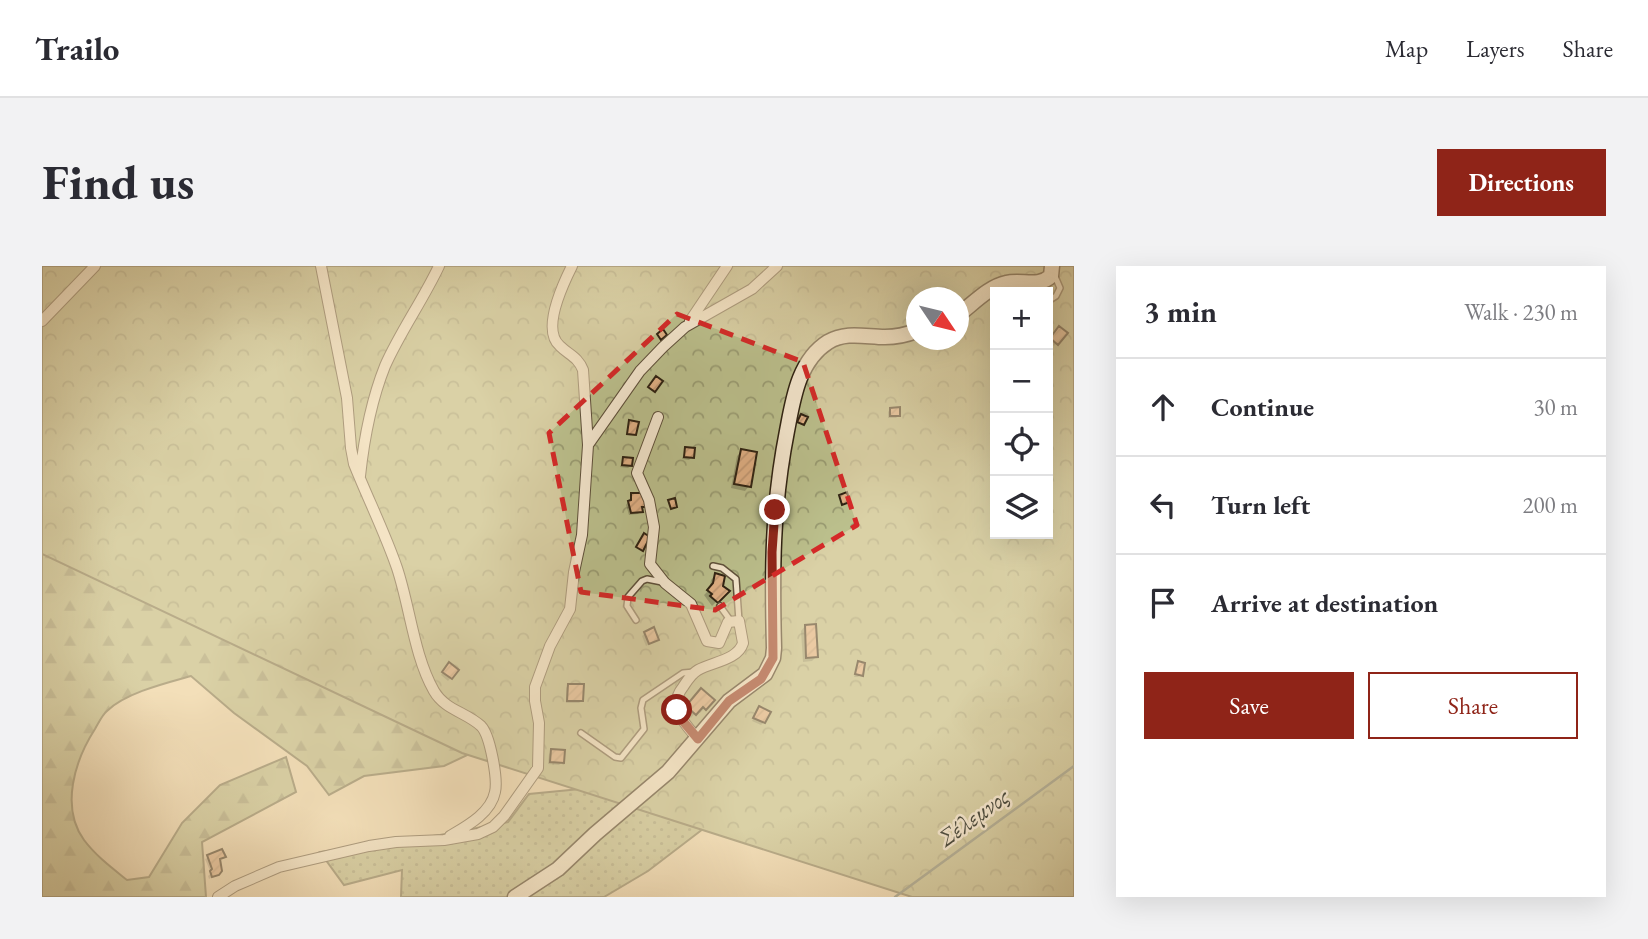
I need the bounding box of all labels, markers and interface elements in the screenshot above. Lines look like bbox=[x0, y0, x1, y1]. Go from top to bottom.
text: Trailo bbox=[35, 27, 119, 70]
text: Map bbox=[1385, 33, 1428, 64]
text: Layers bbox=[1466, 33, 1525, 64]
text: Share bbox=[1563, 33, 1613, 64]
button: Directions bbox=[1437, 149, 1606, 216]
text: Find us bbox=[42, 150, 194, 214]
north arrow bbox=[906, 287, 969, 350]
map controls bbox=[990, 287, 1053, 539]
button: + bbox=[990, 287, 1053, 350]
text: 3 min bbox=[1144, 292, 1217, 331]
text: Walk · 230 m bbox=[1464, 297, 1578, 327]
button: − bbox=[990, 350, 1053, 413]
icon: ahead bbox=[1144, 388, 1182, 426]
text: Continue bbox=[1211, 390, 1314, 424]
text: 30 m bbox=[1533, 392, 1578, 422]
button: locate bbox=[990, 413, 1053, 476]
button: layers bbox=[990, 476, 1053, 539]
icon: left bbox=[1144, 486, 1182, 524]
text: Turn left bbox=[1211, 488, 1310, 522]
text: 200 m bbox=[1522, 490, 1578, 520]
route end bbox=[759, 494, 790, 525]
icon: arrive bbox=[1144, 584, 1182, 622]
text: Arrive at destination bbox=[1211, 586, 1438, 620]
button: Save bbox=[1144, 672, 1354, 739]
button: Share bbox=[1368, 672, 1578, 739]
route start bbox=[661, 694, 692, 725]
water label: Σέλεμνος bbox=[931, 780, 1016, 853]

